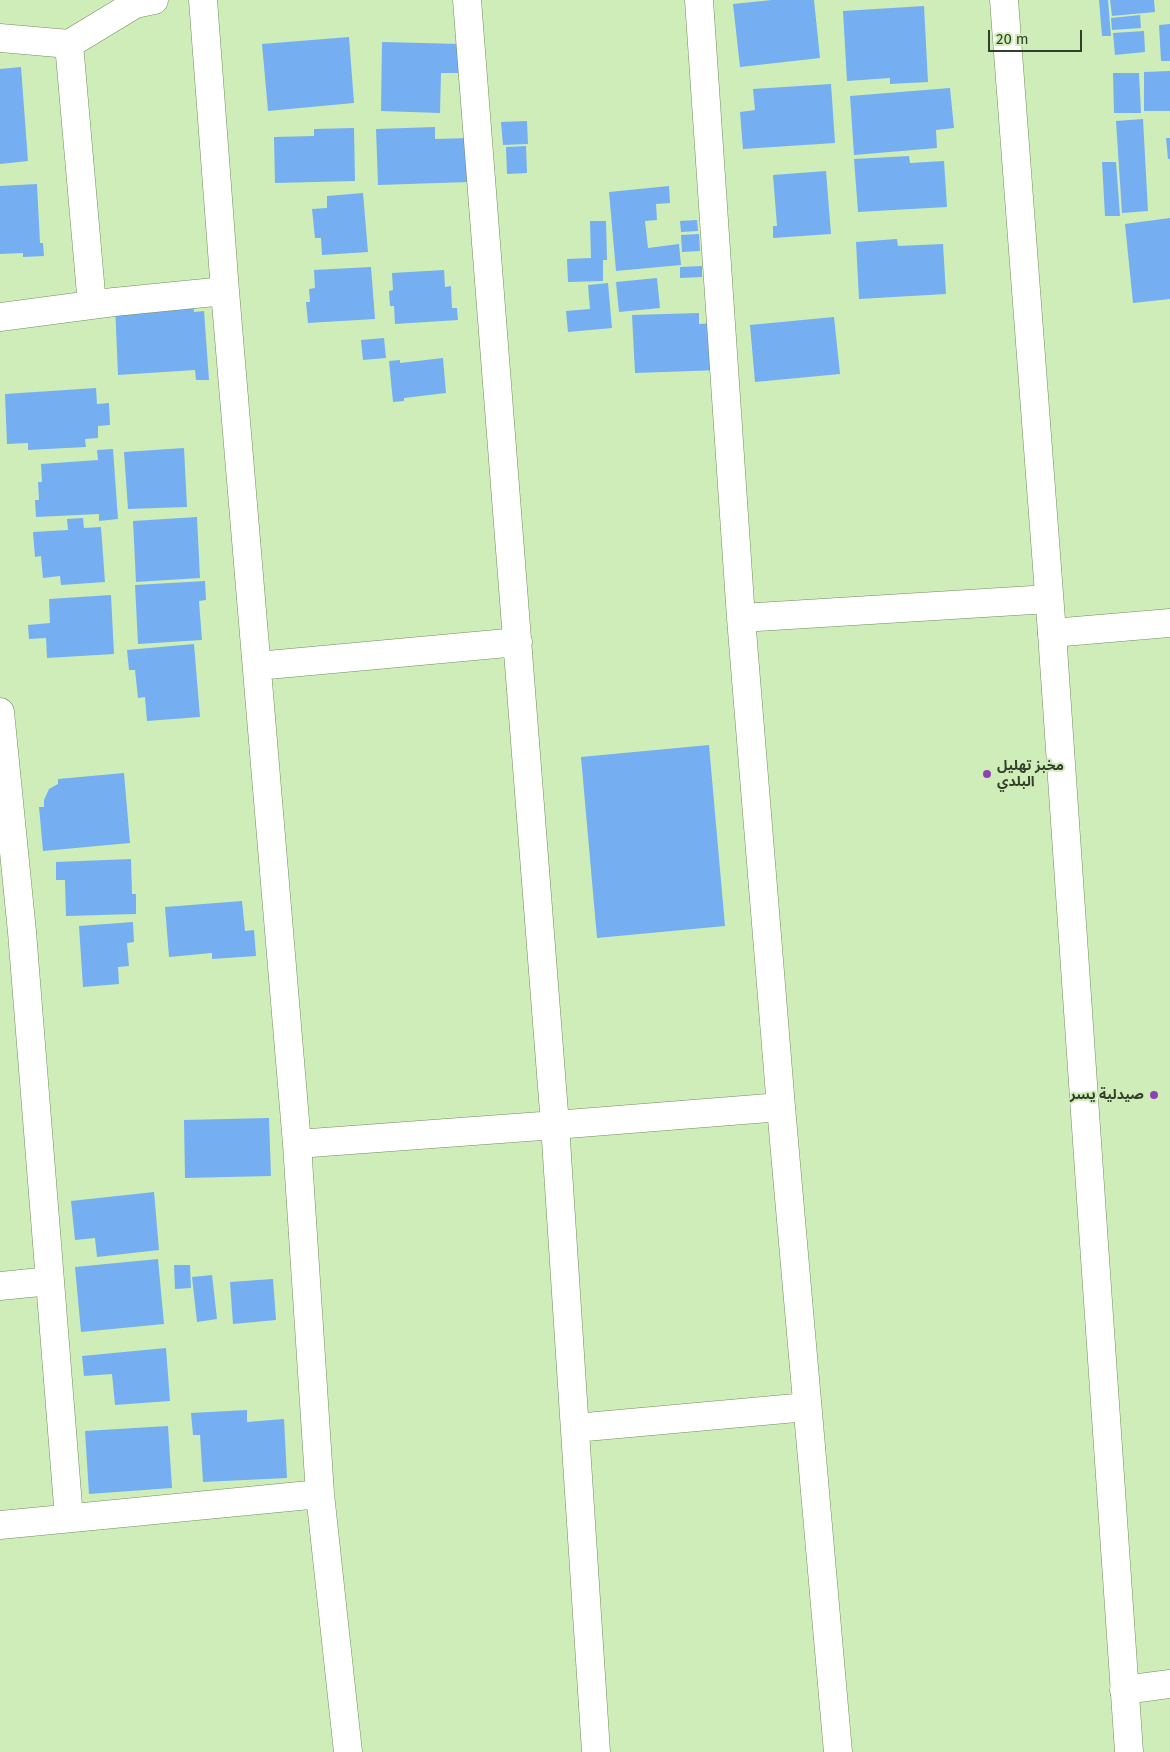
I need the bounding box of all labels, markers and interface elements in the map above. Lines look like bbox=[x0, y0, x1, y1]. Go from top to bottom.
scale bar bbox=[990, 20, 1084, 52]
text: 20 m bbox=[996, 30, 1029, 48]
place label: مخبز تهليل البلدي bbox=[997, 758, 1064, 790]
marker: مخبز تهليل البلدي bbox=[981, 768, 993, 780]
place label: صيدلية يسر bbox=[1070, 1087, 1144, 1103]
marker: صيدلية يسر bbox=[1148, 1089, 1160, 1101]

